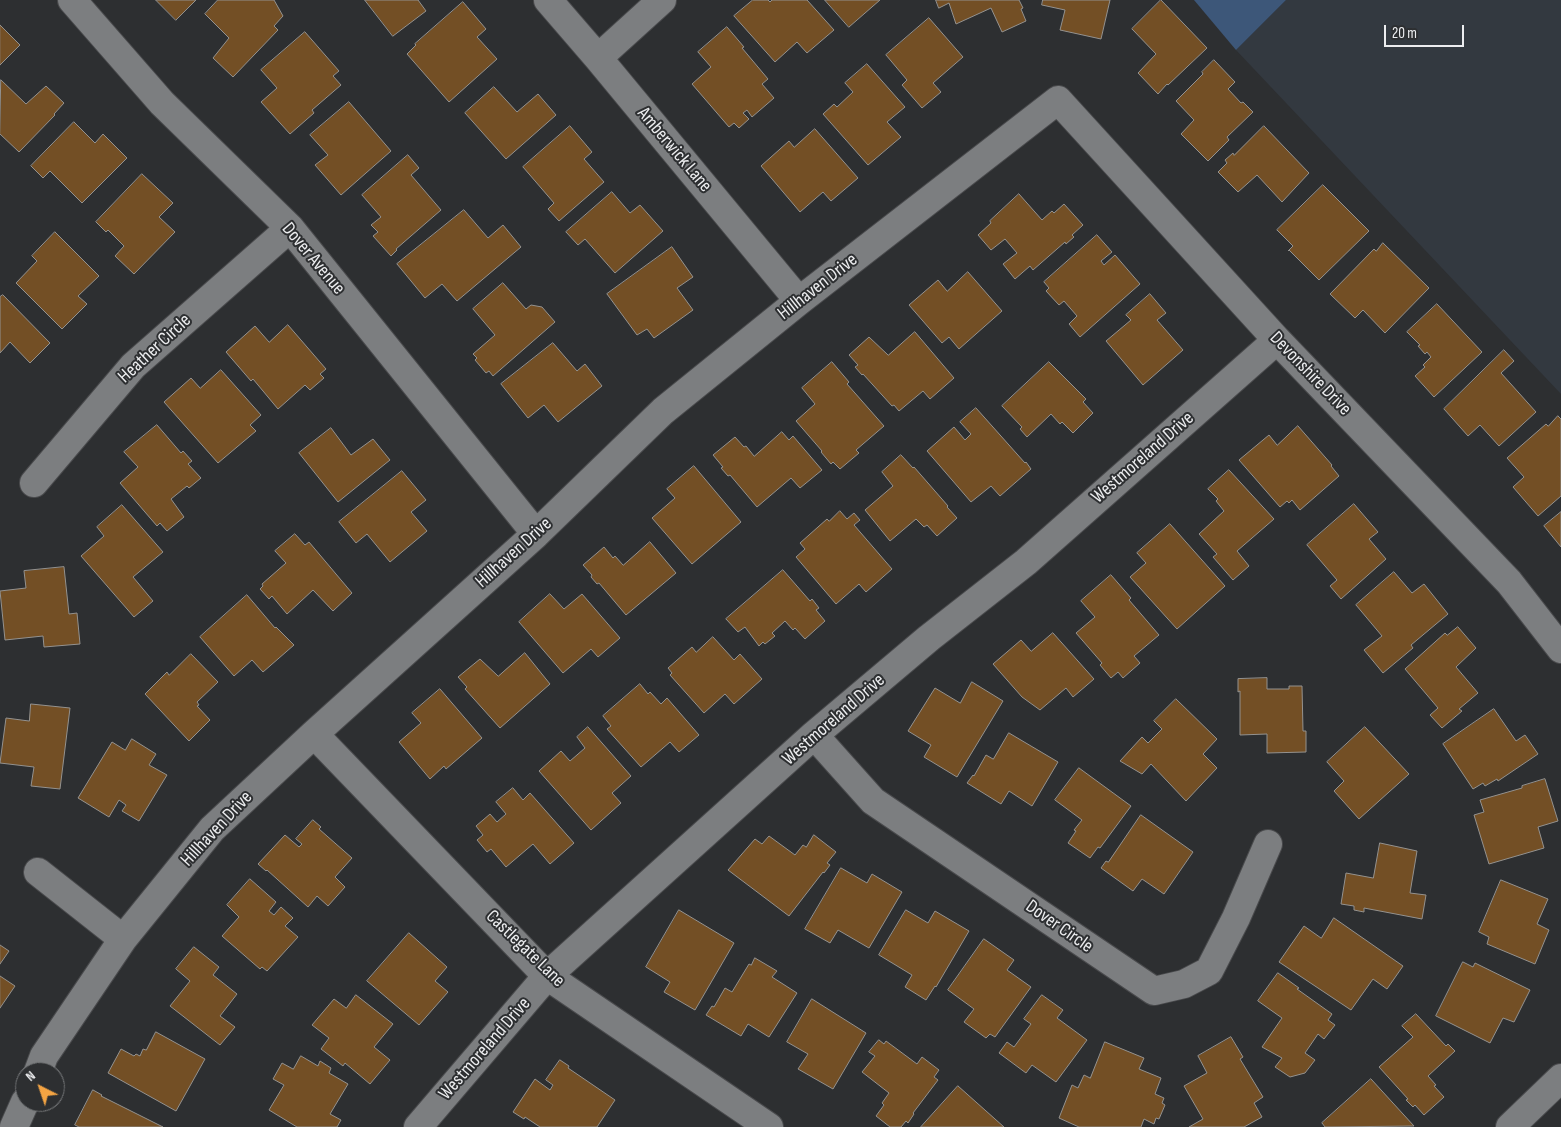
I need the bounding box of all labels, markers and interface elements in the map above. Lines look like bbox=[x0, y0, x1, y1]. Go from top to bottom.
scale bar bbox=[1386, 15, 1466, 47]
text: 20 m bbox=[1392, 24, 1417, 43]
street label: Amberwick Lane bbox=[632, 103, 716, 197]
street label: Dover Avenue bbox=[276, 218, 350, 300]
street label: Hillhaven Drive bbox=[774, 249, 862, 325]
street label: Heather Circle bbox=[114, 310, 196, 388]
street label: Devonshire Drive bbox=[1264, 327, 1356, 421]
street label: Westmoreland Drive bbox=[1087, 407, 1199, 509]
street label: Hillhaven Drive bbox=[471, 513, 557, 593]
street label: Westmoreland Drive bbox=[778, 669, 890, 771]
street label: Hillhaven Drive bbox=[176, 787, 258, 871]
street label: Dover Circle bbox=[1021, 896, 1097, 958]
street label: Castlegate Lane bbox=[481, 906, 569, 992]
street label: Westmoreland Drive bbox=[434, 993, 536, 1105]
north arrow bbox=[15, 1062, 65, 1112]
text: N bbox=[22, 1067, 39, 1085]

